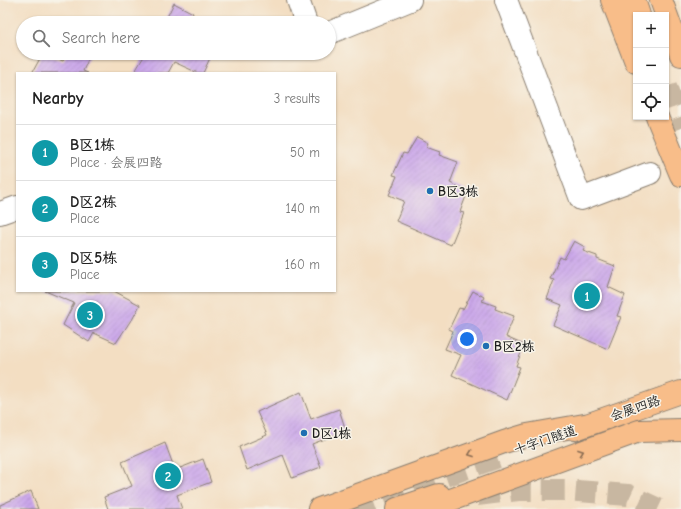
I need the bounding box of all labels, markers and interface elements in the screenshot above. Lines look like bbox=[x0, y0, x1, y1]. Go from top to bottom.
map controls bbox=[633, 12, 669, 120]
button: + bbox=[633, 12, 669, 48]
search box bbox=[16, 16, 336, 60]
icon: search bbox=[30, 27, 52, 49]
text: Search here bbox=[62, 29, 140, 47]
button: − bbox=[633, 48, 669, 84]
button: locate bbox=[633, 84, 669, 120]
text: Nearby bbox=[32, 89, 83, 108]
text: 3 results bbox=[274, 91, 320, 106]
text: B区1栋 bbox=[70, 136, 115, 154]
text: 1 bbox=[42, 145, 48, 160]
text: 50 m bbox=[290, 145, 320, 160]
text: Place · 会展四路 bbox=[70, 155, 163, 170]
place label: B区3栋 bbox=[438, 184, 478, 199]
marker: B区3栋 bbox=[425, 186, 435, 196]
text: D区2栋 bbox=[70, 193, 117, 211]
text: 2 bbox=[42, 201, 48, 216]
text: 140 m bbox=[286, 201, 320, 216]
text: Place bbox=[70, 211, 100, 226]
text: D区5栋 bbox=[70, 249, 117, 267]
text: 3 bbox=[42, 257, 48, 272]
text: 160 m bbox=[285, 257, 320, 272]
text: Place bbox=[70, 267, 100, 282]
pin: 1 bbox=[574, 281, 600, 311]
pin: 3 bbox=[77, 300, 103, 330]
your location bbox=[457, 329, 477, 349]
place label: B区2栋 bbox=[494, 339, 534, 354]
marker: B区2栋 bbox=[481, 341, 491, 351]
street label: 会展四路 bbox=[608, 392, 662, 424]
street label: 十字门隧道 bbox=[512, 422, 578, 458]
place label: D区1栋 bbox=[312, 426, 351, 441]
marker: D区1栋 bbox=[299, 428, 309, 438]
one-way arrow bbox=[467, 449, 474, 457]
one-way arrow bbox=[578, 449, 585, 457]
pin: 2 bbox=[155, 461, 181, 491]

